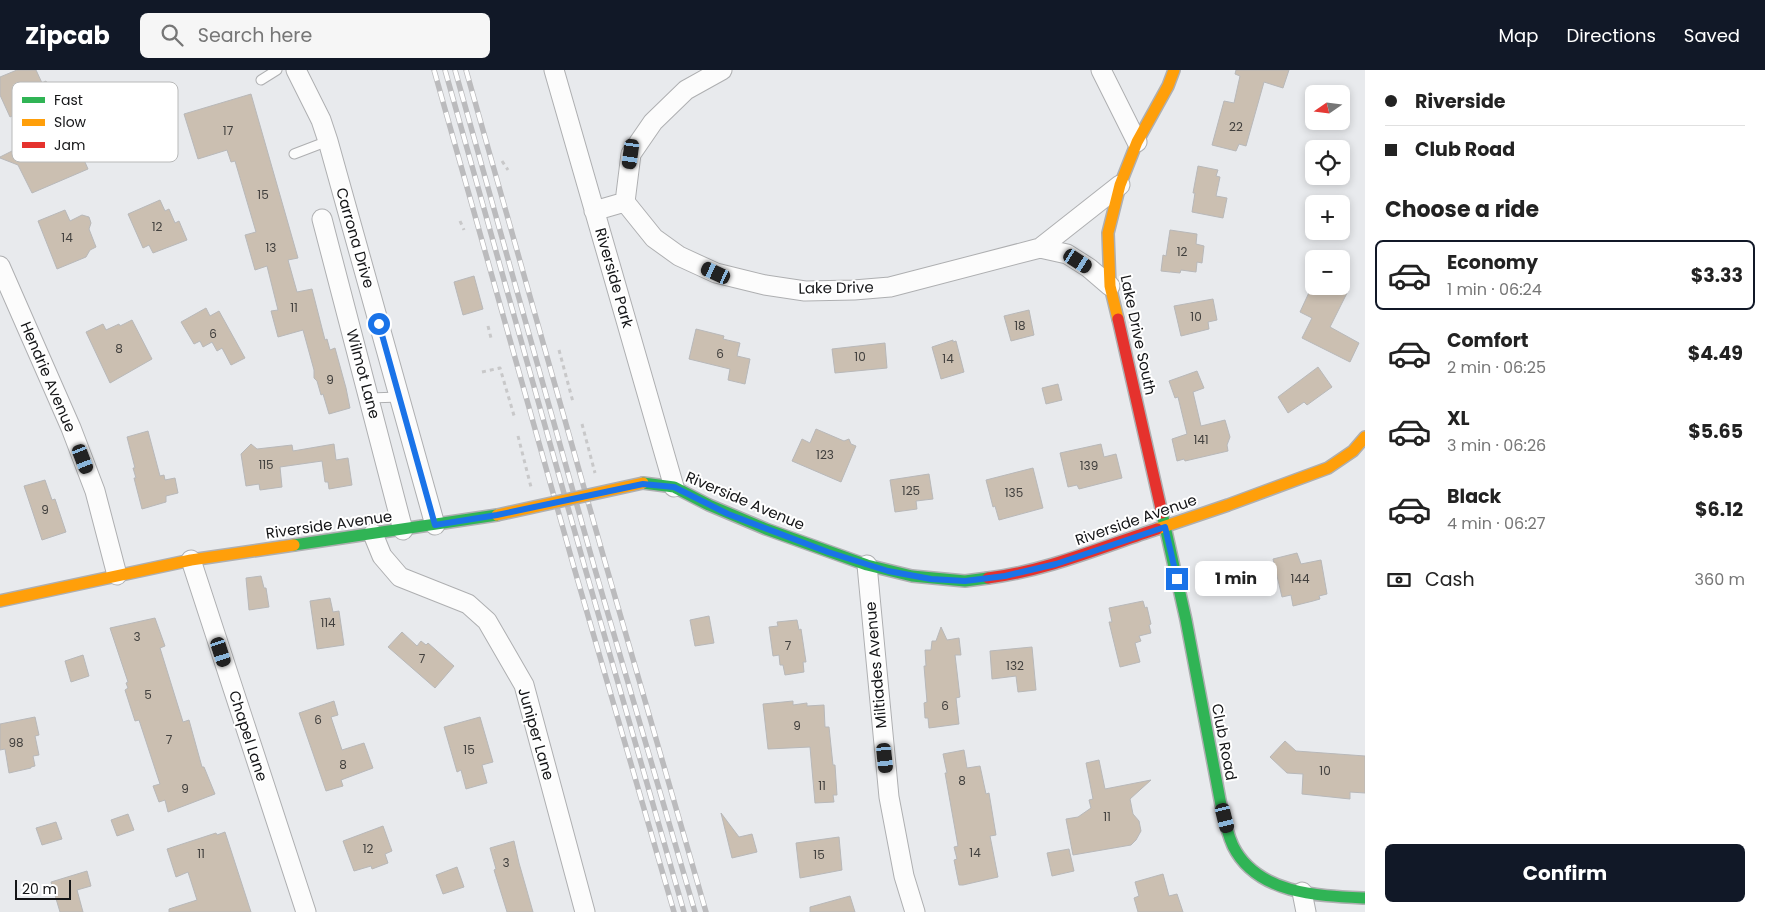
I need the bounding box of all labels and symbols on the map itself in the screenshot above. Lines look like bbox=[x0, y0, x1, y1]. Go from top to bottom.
legend bbox=[12, 82, 178, 162]
north arrow bbox=[1305, 85, 1350, 130]
text: Fast bbox=[54, 90, 83, 110]
text: Slow bbox=[54, 112, 87, 132]
house number: 22 bbox=[1229, 118, 1243, 135]
house number: 17 bbox=[223, 122, 234, 139]
text: Jam bbox=[54, 135, 85, 155]
car bbox=[621, 138, 640, 170]
street label: Carrona Drive bbox=[331, 185, 380, 291]
house number: 15 bbox=[257, 186, 269, 203]
house number: 12 bbox=[152, 218, 162, 235]
street label: Riverside Park bbox=[590, 225, 639, 331]
house number: 14 bbox=[61, 229, 73, 246]
house number: 13 bbox=[266, 239, 276, 256]
house number: 12 bbox=[1177, 243, 1187, 260]
car bbox=[1061, 247, 1094, 275]
car bbox=[699, 260, 732, 286]
street label: Lake Drive South bbox=[1116, 273, 1161, 397]
street label: Lake Drive bbox=[798, 276, 874, 299]
house number: 11 bbox=[290, 299, 298, 316]
house number: 10 bbox=[1190, 308, 1202, 325]
route start bbox=[368, 313, 390, 335]
house number: 18 bbox=[1014, 317, 1026, 334]
street label: Hendrie Avenue bbox=[16, 318, 81, 435]
house number: 6 bbox=[209, 325, 217, 342]
street label: Wilmot Lane bbox=[341, 327, 386, 421]
house number: 8 bbox=[115, 340, 123, 357]
house number: 6 bbox=[716, 345, 724, 362]
house number: 10 bbox=[854, 348, 866, 365]
house number: 14 bbox=[942, 350, 954, 367]
house number: 9 bbox=[326, 371, 334, 388]
house number: 141 bbox=[1193, 431, 1209, 448]
car bbox=[70, 442, 95, 476]
house number: 123 bbox=[816, 446, 834, 463]
house number: 115 bbox=[258, 456, 274, 473]
house number: 139 bbox=[1080, 457, 1098, 474]
street label: Riverside Avenue bbox=[682, 466, 808, 535]
house number: 125 bbox=[902, 482, 920, 499]
house number: 135 bbox=[1005, 484, 1023, 501]
street label: Riverside Avenue bbox=[1072, 489, 1199, 550]
house number: 9 bbox=[41, 501, 49, 518]
street label: Riverside Avenue bbox=[264, 505, 393, 544]
callout: 1 min bbox=[1194, 562, 1277, 596]
route end bbox=[1166, 568, 1188, 590]
house number: 144 bbox=[1291, 570, 1310, 587]
street label: Miltiades Avenue bbox=[859, 601, 892, 729]
house number: 114 bbox=[320, 614, 336, 631]
house number: 3 bbox=[133, 628, 141, 645]
car bbox=[209, 635, 232, 669]
house number: 7 bbox=[785, 637, 792, 654]
house number: 7 bbox=[419, 650, 426, 667]
house number: 132 bbox=[1006, 657, 1024, 674]
street label: Juniper Lane bbox=[513, 685, 560, 783]
house number: 5 bbox=[144, 686, 152, 703]
street label: Chapel Lane bbox=[224, 688, 273, 784]
house number: 6 bbox=[941, 697, 949, 714]
street label: Club Road bbox=[1207, 702, 1242, 782]
house number: 6 bbox=[314, 711, 322, 728]
house number: 9 bbox=[793, 717, 801, 734]
house number: 7 bbox=[166, 731, 173, 748]
house number: 98 bbox=[8, 734, 24, 751]
house number: 15 bbox=[463, 741, 475, 758]
car bbox=[875, 742, 894, 774]
house number: 8 bbox=[339, 756, 347, 773]
house number: 10 bbox=[1319, 762, 1331, 779]
house number: 8 bbox=[958, 772, 966, 789]
house number: 11 bbox=[818, 777, 826, 794]
house number: 9 bbox=[181, 780, 189, 797]
car bbox=[1214, 802, 1235, 834]
house number: 11 bbox=[1103, 808, 1111, 825]
house number: 12 bbox=[363, 840, 373, 857]
house number: 14 bbox=[969, 844, 981, 861]
house number: 11 bbox=[197, 845, 205, 862]
house number: 15 bbox=[813, 846, 825, 863]
house number: 3 bbox=[502, 854, 510, 871]
scale bar bbox=[15, 877, 71, 900]

